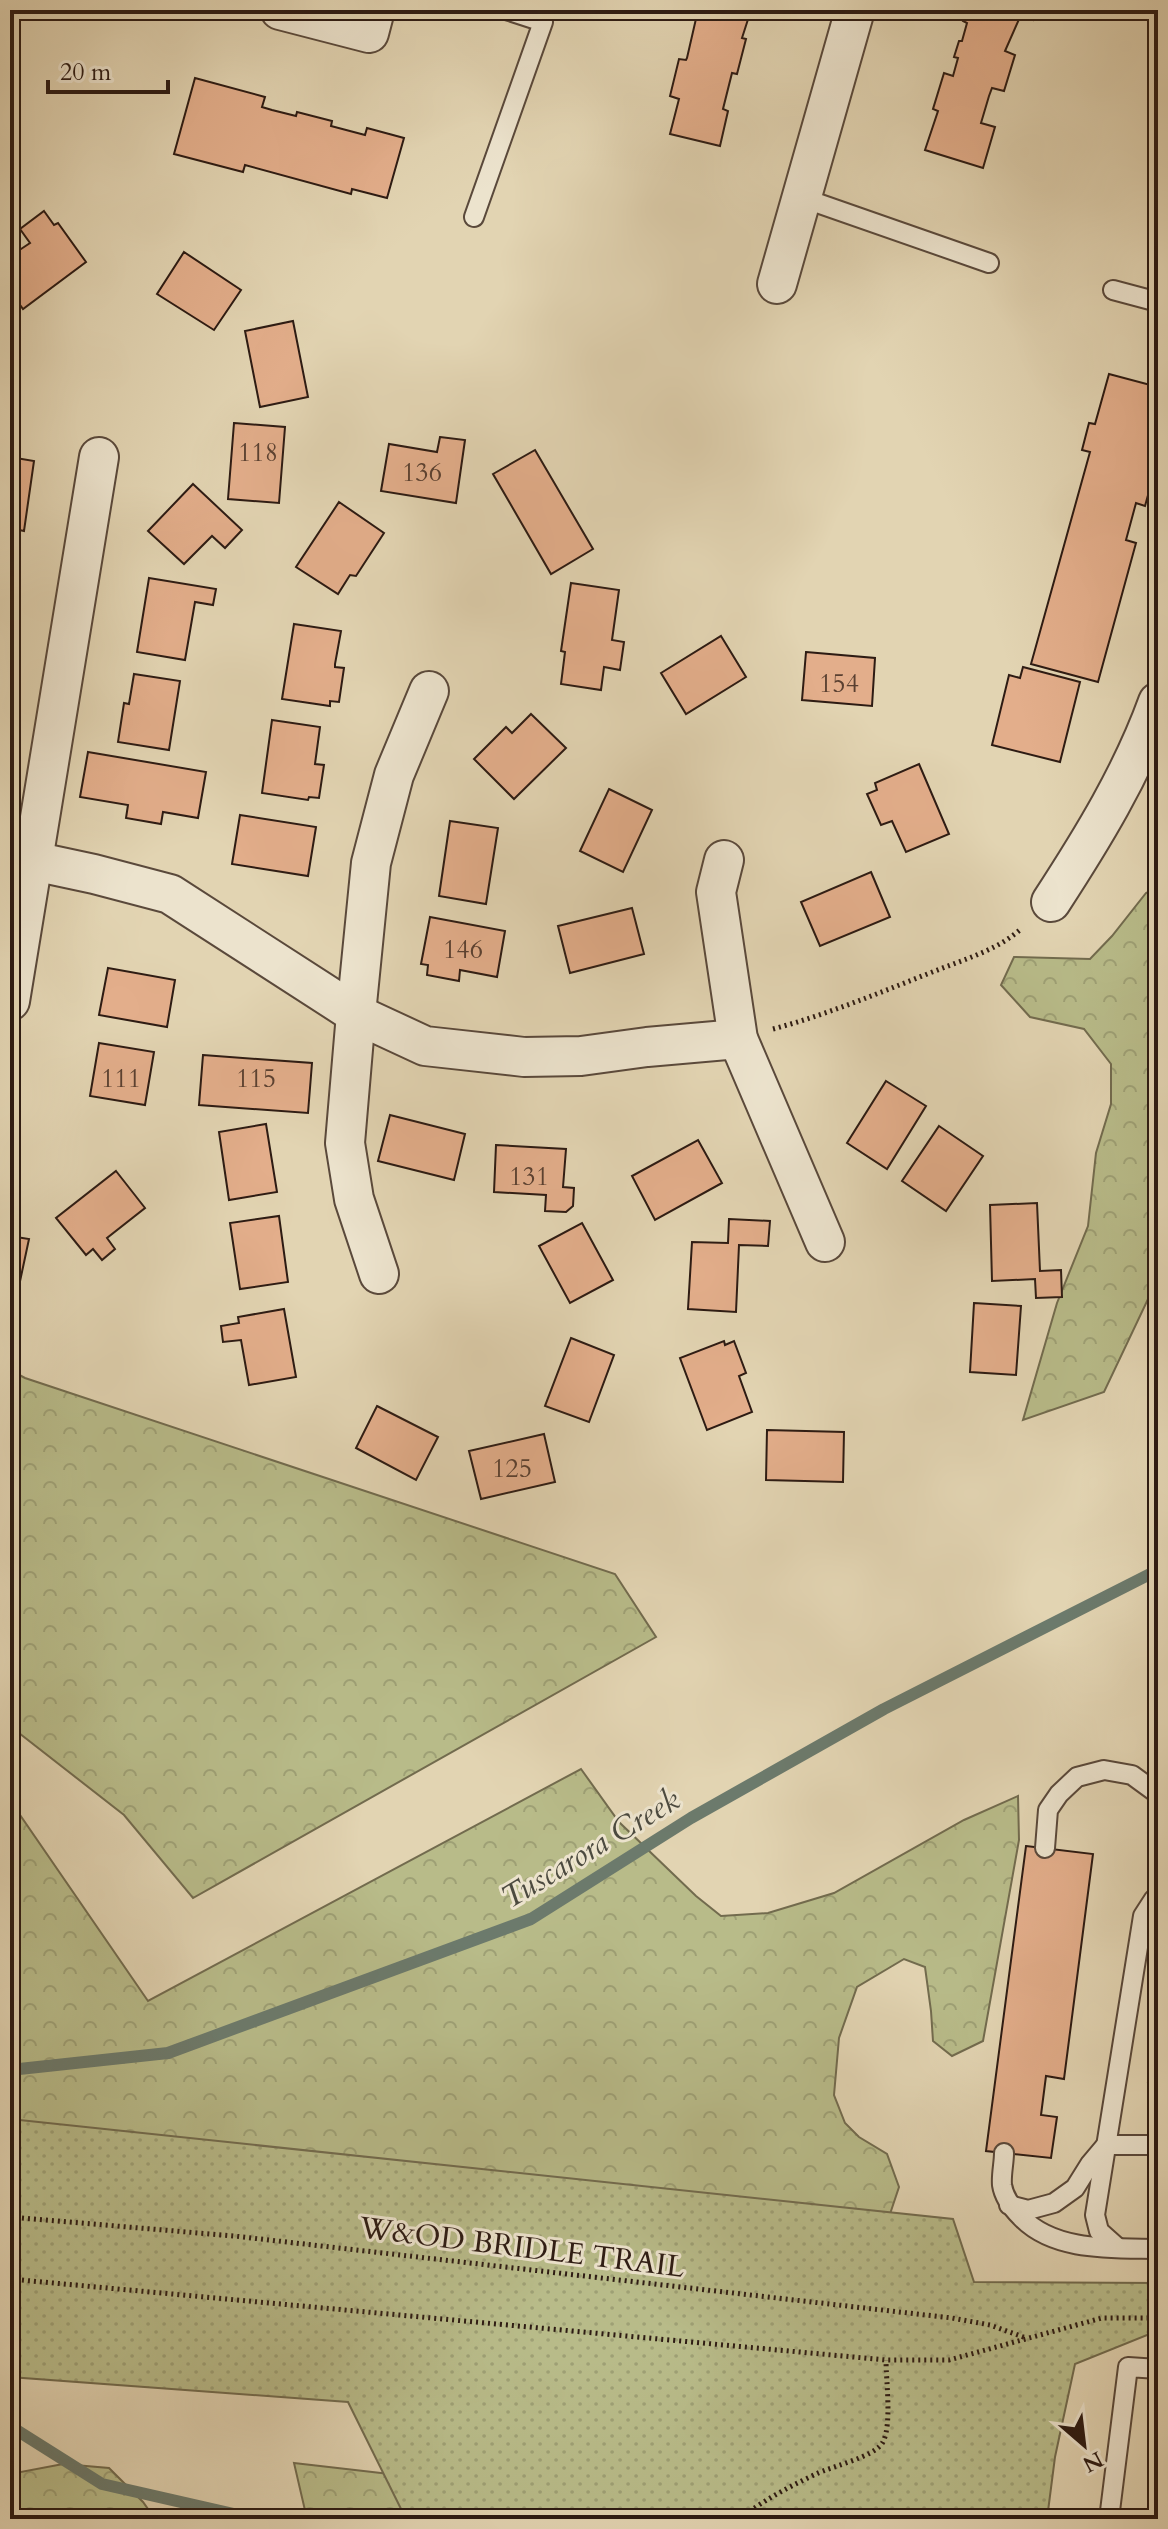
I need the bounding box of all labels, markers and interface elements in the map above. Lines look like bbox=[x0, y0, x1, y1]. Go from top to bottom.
scale bar bbox=[48, 44, 168, 94]
text: 20 m bbox=[60, 56, 112, 89]
house number: 118 bbox=[238, 435, 278, 470]
house number: 136 bbox=[402, 455, 442, 490]
house number: 154 bbox=[819, 666, 859, 701]
house number: 146 bbox=[443, 932, 483, 967]
house number: 111 bbox=[101, 1061, 141, 1096]
house number: 115 bbox=[236, 1061, 276, 1096]
house number: 131 bbox=[509, 1159, 549, 1194]
house number: 125 bbox=[492, 1451, 532, 1486]
water label: Tuscarora Creek bbox=[493, 1778, 688, 1920]
street label: W&OD BRIDLE TRAIL bbox=[356, 2207, 687, 2288]
north arrow bbox=[1044, 2405, 1124, 2485]
text: N bbox=[1077, 2444, 1108, 2480]

